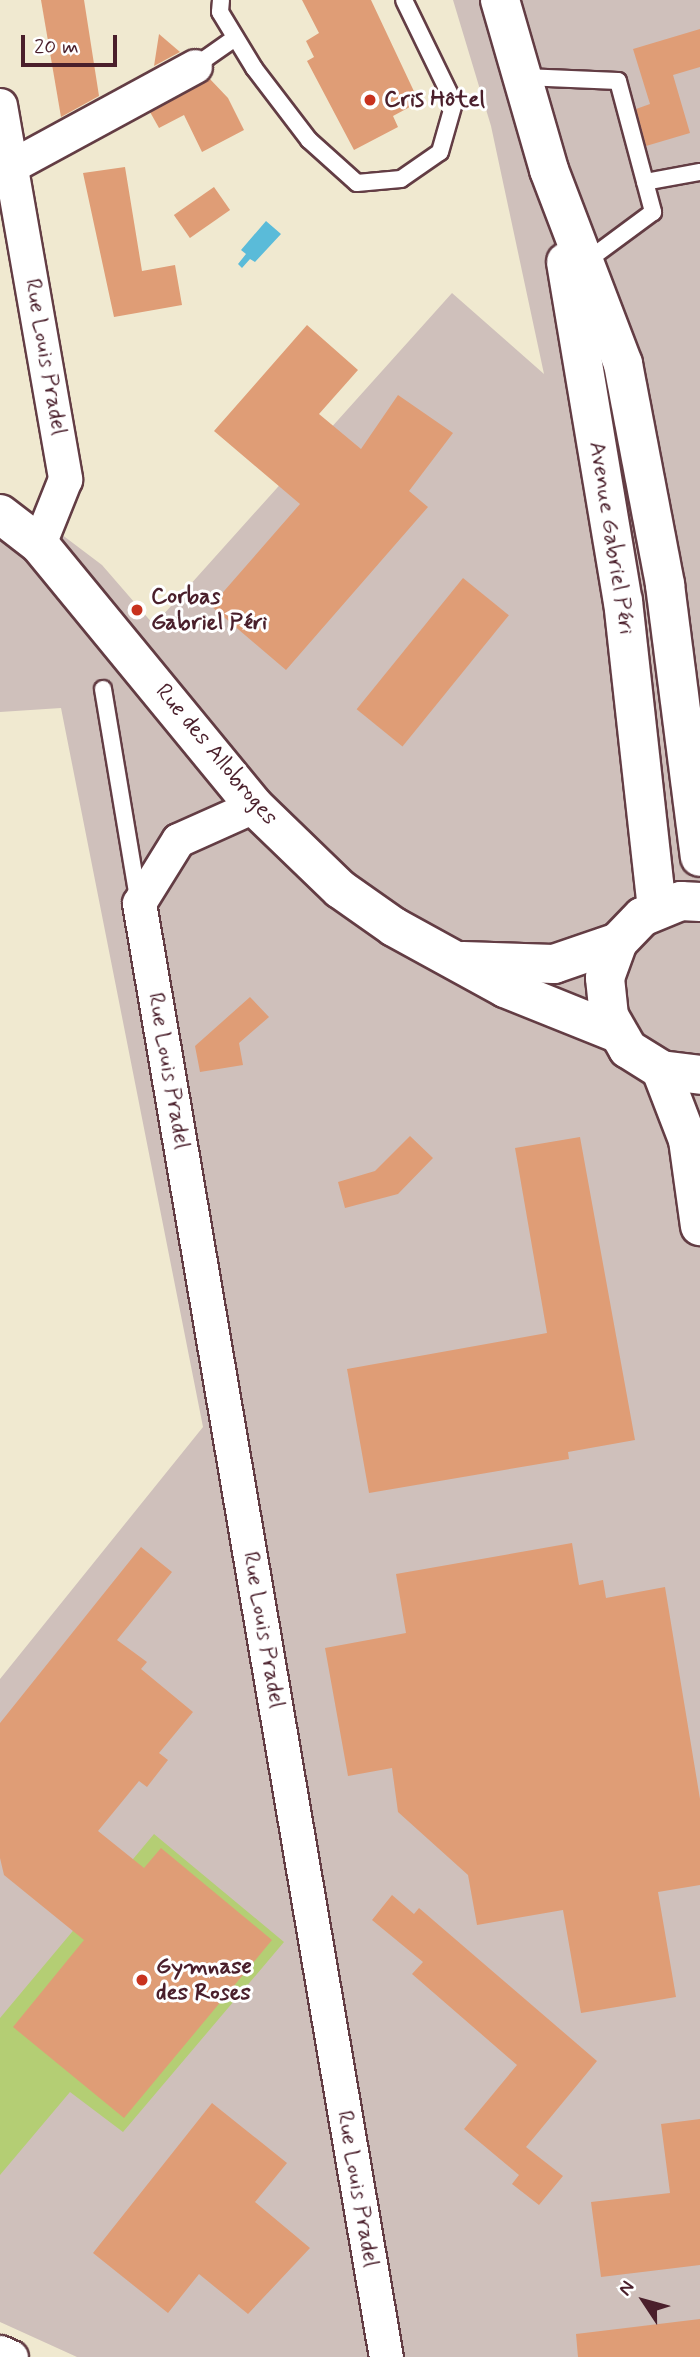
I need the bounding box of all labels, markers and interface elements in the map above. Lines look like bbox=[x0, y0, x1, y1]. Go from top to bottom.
scale bar bbox=[24, 21, 121, 65]
text: 20 m bbox=[34, 33, 79, 61]
place label: Cris Hôtel bbox=[384, 86, 485, 114]
marker: Cris Hôtel bbox=[362, 92, 378, 108]
street label: Rue Louis Pradel bbox=[18, 277, 72, 437]
street label: Avenue Gabriel Péri bbox=[582, 440, 640, 636]
place label: Corbas Gabriel Péri bbox=[151, 583, 268, 637]
marker: Corbas Gabriel Péri bbox=[129, 602, 145, 618]
street label: Rue des Allobroges bbox=[149, 679, 283, 831]
street label: Rue Louis Pradel bbox=[141, 991, 195, 1151]
street label: Rue Louis Pradel bbox=[236, 1550, 290, 1710]
place label: Gymnase des Roses bbox=[156, 1953, 252, 2007]
marker: Gymnase des Roses bbox=[134, 1972, 150, 1988]
street label: Rue Louis Pradel bbox=[330, 2109, 384, 2269]
north arrow bbox=[609, 2266, 679, 2336]
text: N bbox=[613, 2276, 640, 2301]

